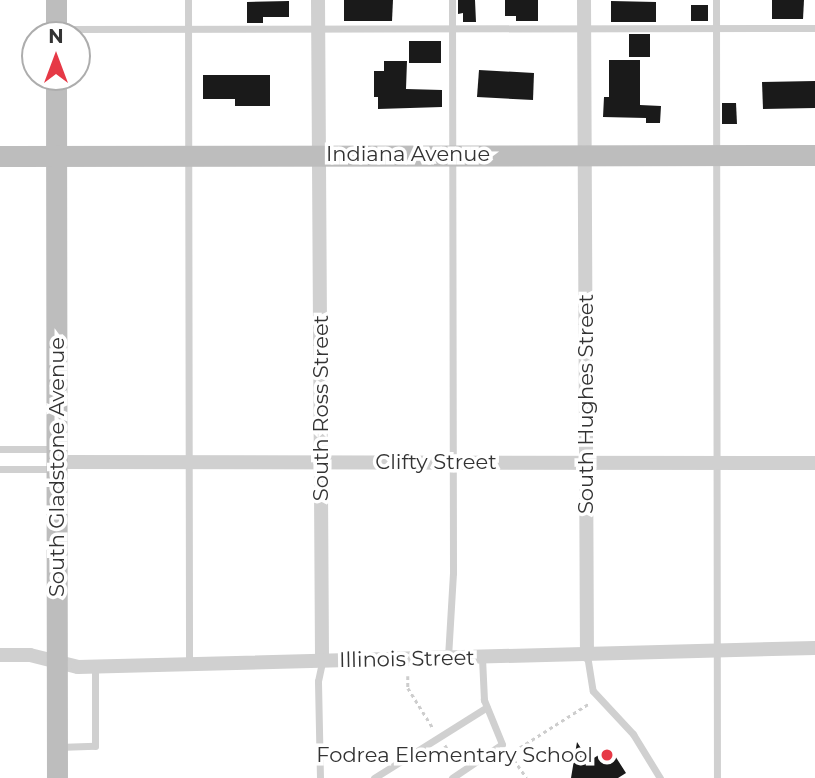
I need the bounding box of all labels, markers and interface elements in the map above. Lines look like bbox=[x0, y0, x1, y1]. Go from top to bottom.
north arrow bbox=[21, 21, 91, 91]
text: N bbox=[48, 25, 64, 48]
street label: Indiana Avenue bbox=[326, 141, 490, 167]
street label: South Hughes Street bbox=[573, 294, 599, 514]
street label: South Ross Street bbox=[308, 315, 334, 501]
street label: South Gladstone Avenue bbox=[44, 337, 70, 597]
street label: Clifty Street bbox=[375, 449, 497, 475]
street label: Illinois Street bbox=[339, 645, 475, 673]
place label: Fodrea Elementary School bbox=[316, 742, 593, 768]
marker: Fodrea Elementary School bbox=[599, 747, 615, 763]

